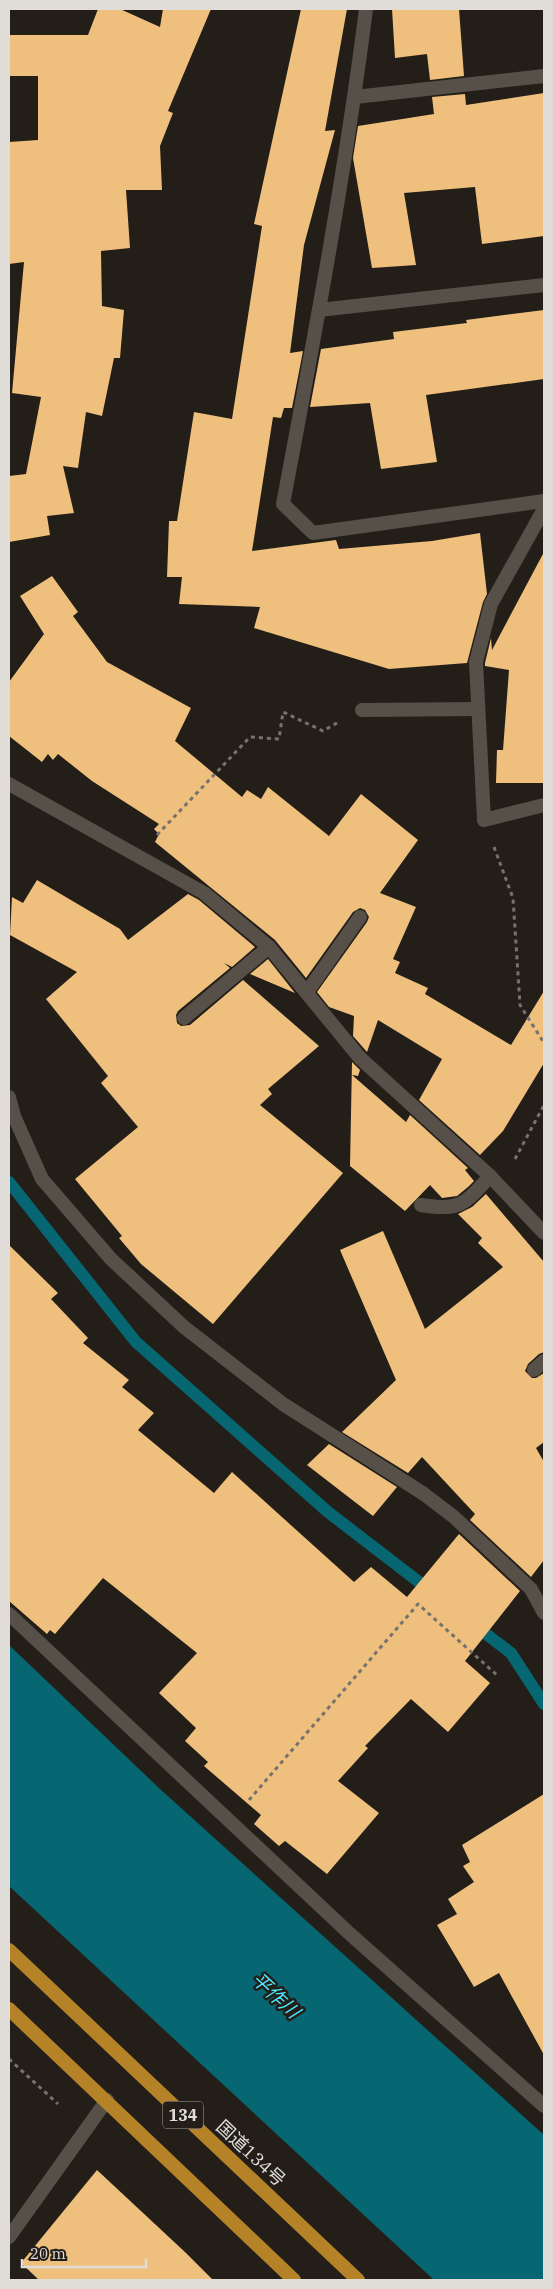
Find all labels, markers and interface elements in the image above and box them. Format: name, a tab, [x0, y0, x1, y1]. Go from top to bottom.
water label: 平作川	[247, 1967, 306, 2025]
road number: 134	[163, 2102, 203, 2128]
street label: 国道134号	[212, 2115, 290, 2191]
scale bar	[22, 2236, 146, 2268]
text: 20 m	[30, 2244, 66, 2263]

